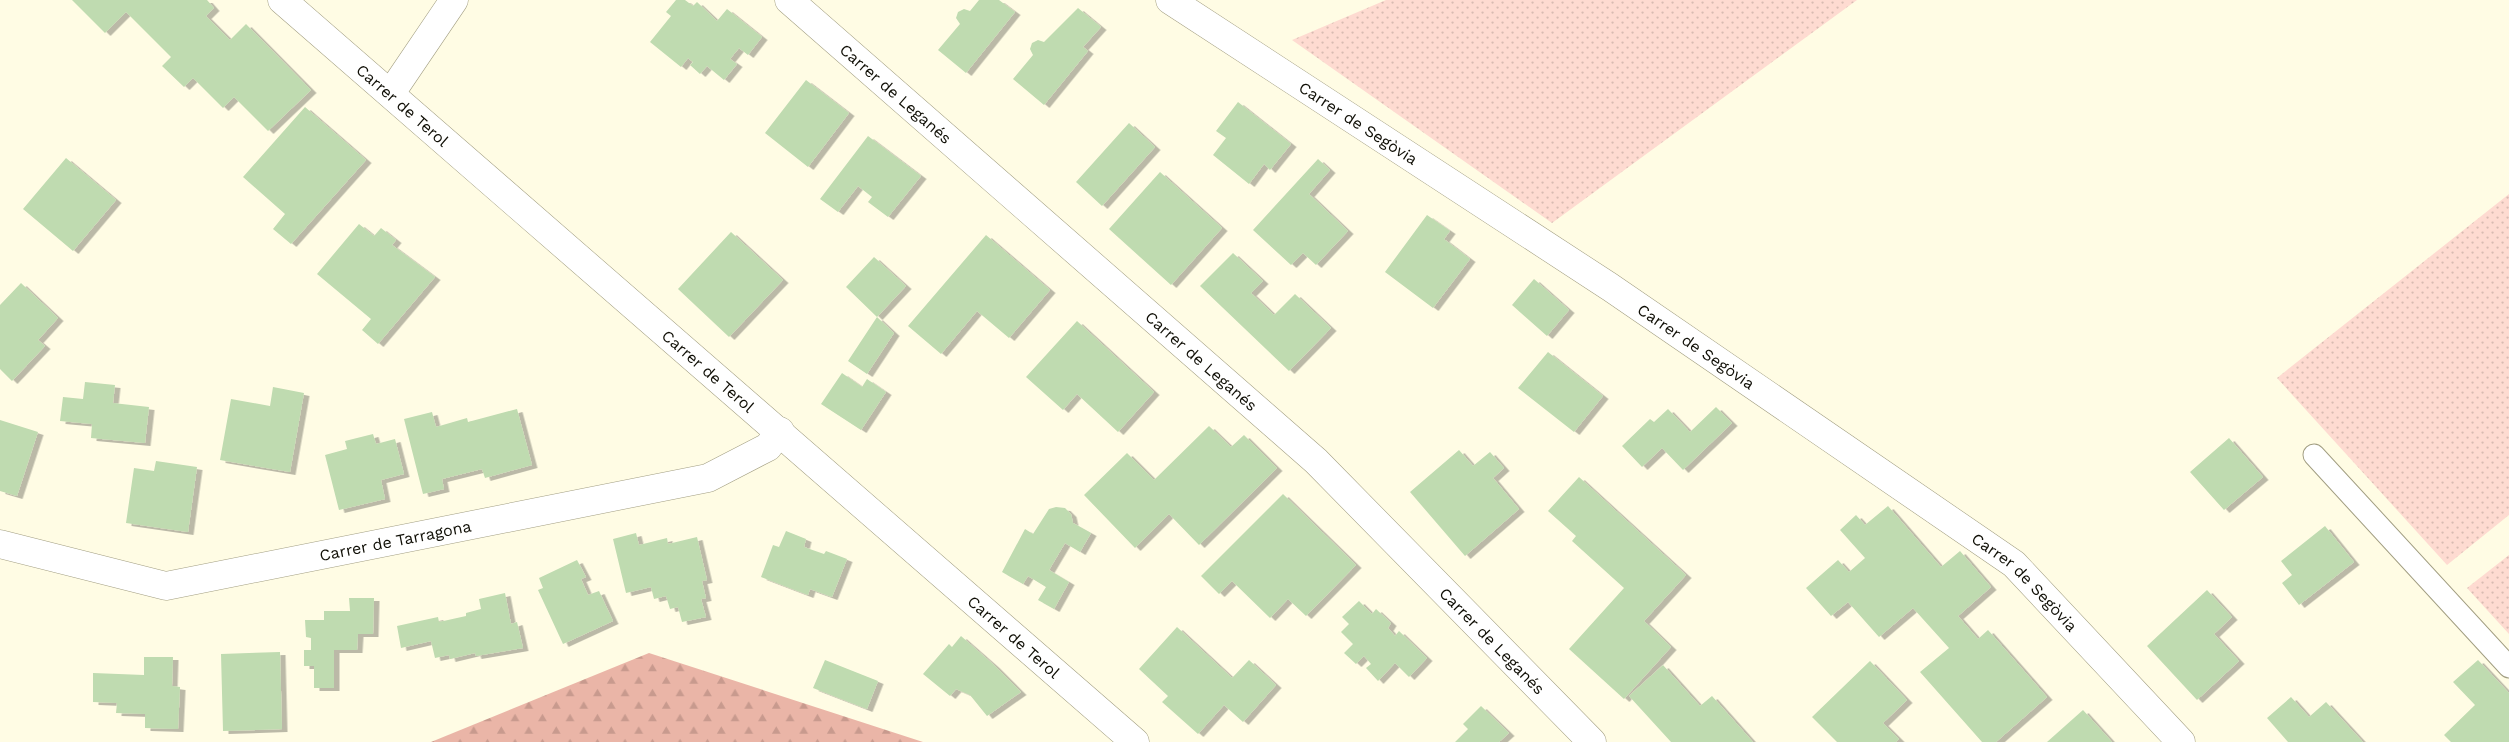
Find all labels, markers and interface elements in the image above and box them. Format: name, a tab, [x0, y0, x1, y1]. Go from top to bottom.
street label: Carrer de Leganés	[836, 40, 956, 147]
street label: Carrer de Terol	[353, 60, 453, 150]
street label: Carrer de Segòvia	[1296, 77, 1421, 169]
street label: Carrer de Segòvia	[1634, 299, 1759, 393]
street label: Carrer de Leganés	[1142, 307, 1261, 415]
street label: Carrer de Terol	[658, 326, 758, 416]
street label: Carrer de Tarragona	[318, 516, 473, 565]
street label: Carrer de Segòvia	[1968, 528, 2082, 635]
street label: Carrer de Leganés	[1436, 583, 1549, 698]
street label: Carrer de Terol	[964, 591, 1064, 682]

